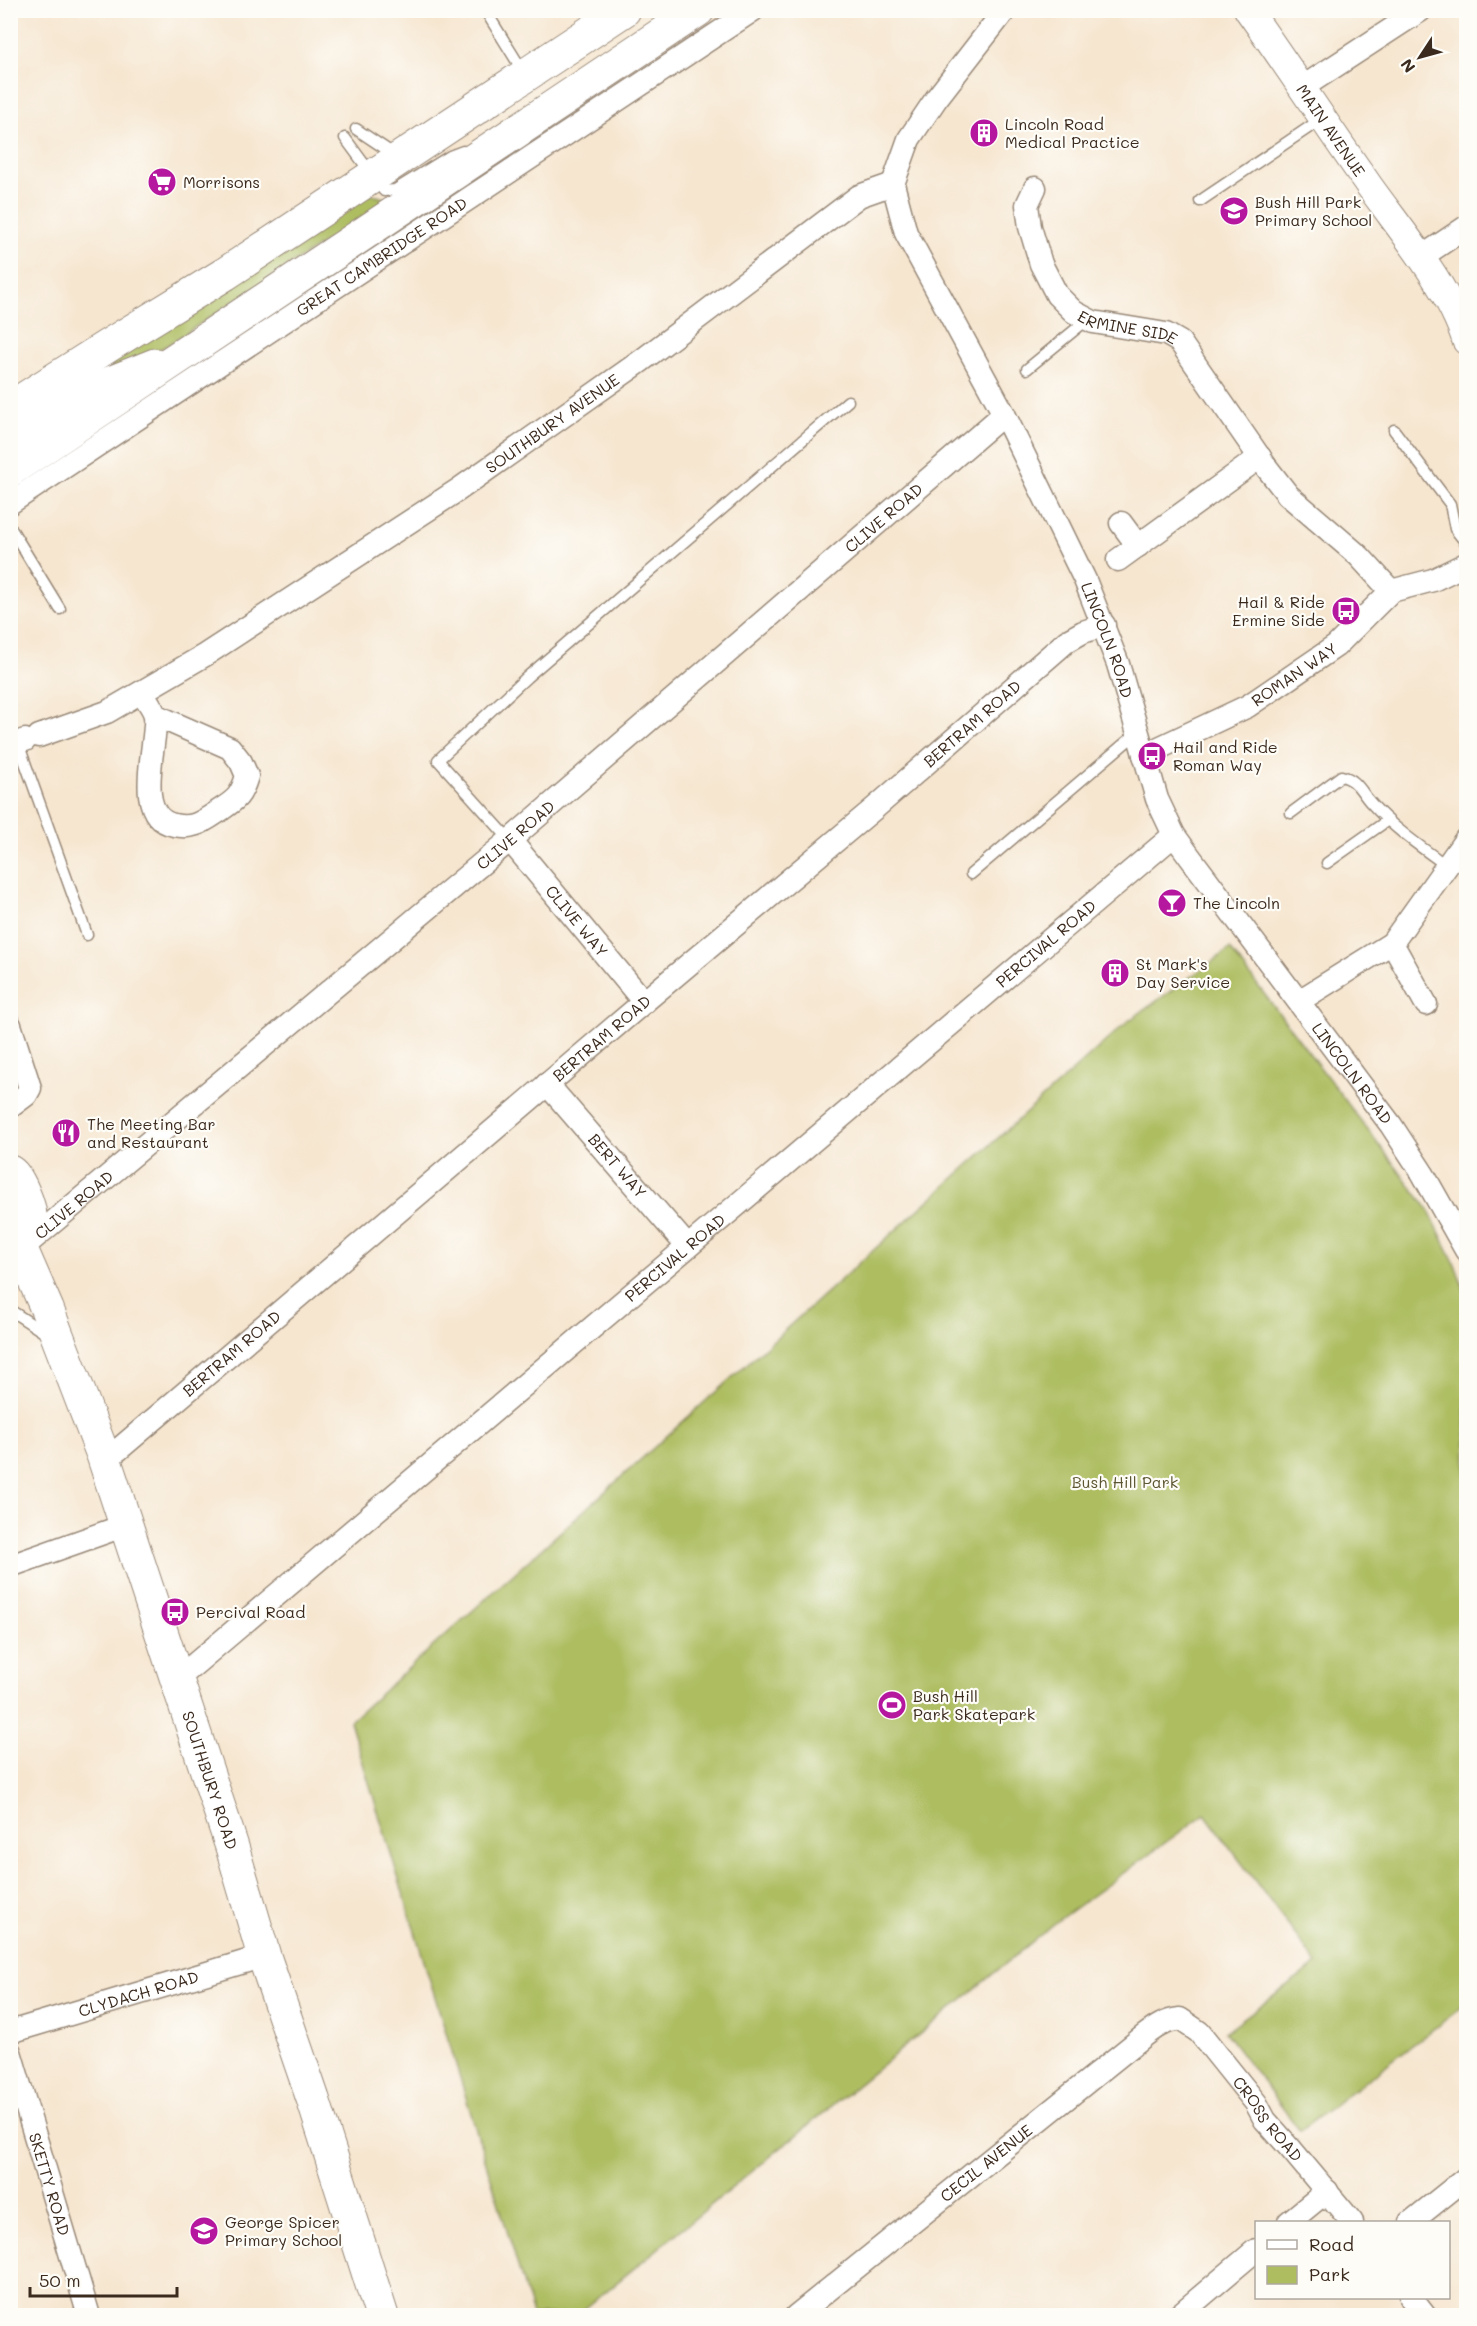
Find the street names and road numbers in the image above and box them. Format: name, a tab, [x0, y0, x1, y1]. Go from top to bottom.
street label: MAIN AVENUE	[1292, 80, 1370, 180]
street label: GREAT CAMBRIDGE ROAD	[292, 192, 471, 320]
street label: ERMINE SIDE	[1074, 305, 1182, 349]
street label: SOUTHBURY AVENUE	[481, 369, 623, 477]
street label: CLIVE ROAD	[840, 478, 927, 557]
street label: LINCOLN ROAD	[1077, 579, 1138, 700]
street label: ROMAN WAY	[1247, 637, 1341, 711]
street label: BERTRAM ROAD	[919, 675, 1025, 771]
street label: CLIVE ROAD	[472, 795, 559, 874]
street label: CLIVE WAY	[541, 880, 613, 961]
street label: PERCIVAL ROAD	[991, 895, 1100, 992]
street label: BERTRAM ROAD	[548, 990, 655, 1085]
street label: LINCOLN ROAD	[1308, 1018, 1398, 1128]
street label: BERT WAY	[584, 1129, 652, 1202]
street label: CLIVE ROAD	[30, 1165, 117, 1243]
street label: PERCIVAL ROAD	[620, 1209, 729, 1306]
street label: BERTRAM ROAD	[178, 1305, 285, 1401]
street label: SOUTHBURY ROAD	[178, 1708, 243, 1852]
street label: CLYDACH ROAD	[76, 1965, 201, 2021]
street label: CROSS ROAD	[1229, 2072, 1308, 2165]
street label: CECIL AVENUE	[935, 2119, 1036, 2206]
street label: SKETTY ROAD	[25, 2130, 75, 2238]

